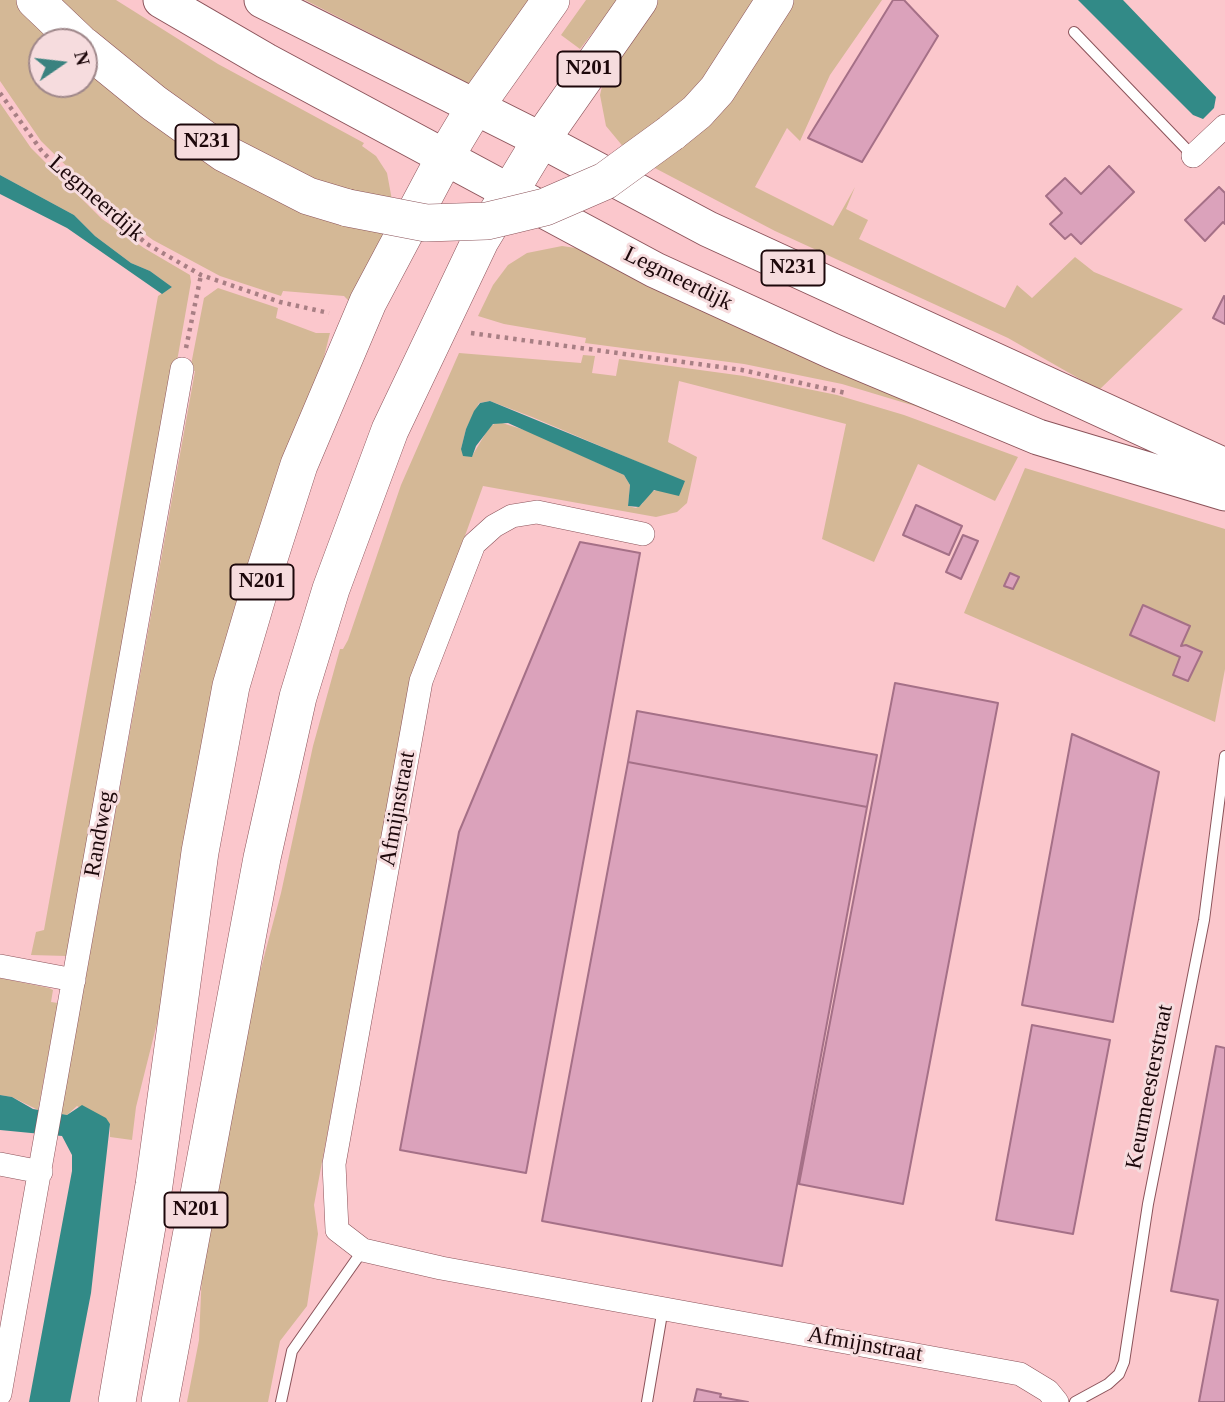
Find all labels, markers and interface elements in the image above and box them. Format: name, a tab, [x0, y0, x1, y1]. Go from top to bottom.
north arrow	[28, 28, 98, 98]
text: N	[70, 49, 94, 67]
road number: N201	[558, 52, 620, 86]
road number: N231	[176, 124, 238, 160]
street label: Legmeerdijk	[43, 150, 149, 248]
street label: Legmeerdijk	[619, 241, 737, 317]
road number: N231	[762, 250, 824, 286]
road number: N201	[230, 564, 294, 600]
street label: Afmijnstraat	[374, 749, 422, 869]
street label: Randweg	[79, 789, 121, 879]
street label: Keurmeesterstraat	[1120, 1002, 1180, 1172]
road number: N201	[164, 1192, 228, 1228]
street label: Afmijnstraat	[805, 1321, 925, 1369]

